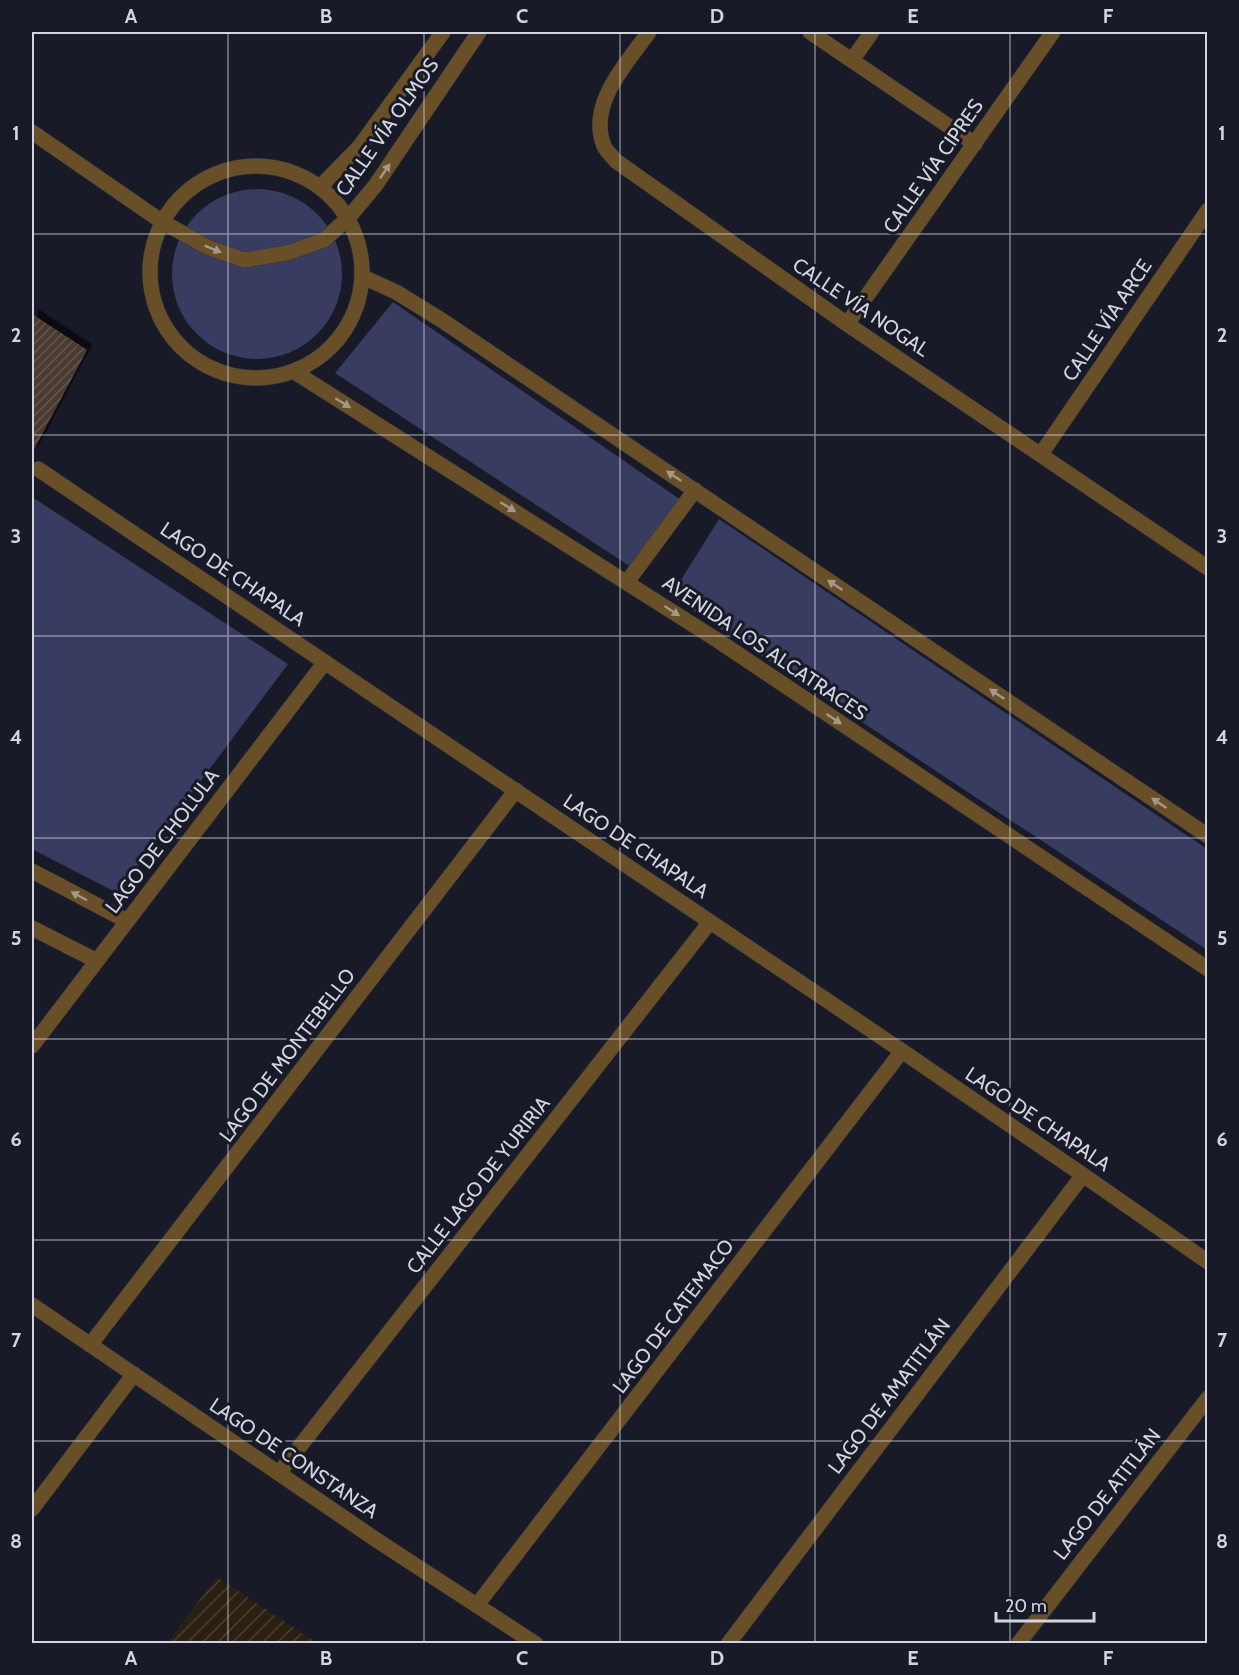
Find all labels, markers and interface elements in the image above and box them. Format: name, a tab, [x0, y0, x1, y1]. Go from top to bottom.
text: A	[125, 4, 138, 28]
text: B	[320, 4, 332, 28]
text: C	[516, 4, 528, 28]
text: D	[710, 4, 724, 28]
text: E	[907, 4, 919, 28]
text: F	[1103, 4, 1114, 28]
street label: CALLE VÍA OLMOS	[330, 53, 444, 201]
street label: CALLE VÍA CIPRES	[878, 94, 988, 238]
text: 1	[12, 121, 20, 145]
text: 1	[1218, 121, 1226, 145]
one-way arrow	[379, 163, 390, 180]
one-way arrow	[204, 244, 222, 254]
street label: CALLE VÍA NOGAL	[788, 252, 934, 362]
street label: CALLE VÍA ARCE	[1057, 254, 1157, 386]
text: 2	[11, 323, 21, 347]
text: 2	[1217, 323, 1227, 347]
one-way arrow	[334, 397, 351, 408]
one-way arrow	[666, 471, 682, 482]
one-way arrow	[499, 501, 516, 512]
street label: LAGO DE CHAPALA	[156, 517, 311, 632]
text: 3	[11, 524, 21, 548]
text: 3	[1217, 524, 1227, 548]
street label: AVENIDA LOS ALCATRACES	[658, 571, 872, 726]
one-way arrow	[827, 580, 844, 591]
one-way arrow	[664, 606, 680, 617]
one-way arrow	[989, 689, 1005, 700]
one-way arrow	[826, 713, 842, 725]
text: 4	[10, 725, 22, 749]
text: 4	[1216, 725, 1228, 749]
street label: LAGO DE CHOLULA	[100, 764, 224, 918]
street label: LAGO DE CHAPALA	[559, 789, 714, 904]
one-way arrow	[1151, 798, 1167, 809]
one-way arrow	[71, 891, 88, 901]
text: 5	[11, 926, 21, 950]
text: 5	[1217, 926, 1227, 950]
street label: LAGO DE MONTEBELLO	[214, 964, 360, 1146]
street label: LAGO DE CHAPALA	[961, 1062, 1116, 1177]
street label: CALLE LAGO DE YURIRIA	[401, 1091, 555, 1278]
text: 6	[10, 1127, 22, 1151]
text: 6	[1216, 1127, 1228, 1151]
street label: LAGO DE CATEMACO	[607, 1234, 739, 1398]
street label: LAGO DE AMATITLÁN	[823, 1314, 955, 1478]
text: 7	[11, 1328, 22, 1352]
text: 7	[1217, 1328, 1228, 1352]
street label: LAGO DE CONSTANZA	[205, 1393, 383, 1524]
street label: LAGO DE ATITLÁN	[1048, 1424, 1166, 1564]
text: 8	[10, 1529, 22, 1553]
text: 8	[1216, 1529, 1228, 1553]
scale bar	[996, 1585, 1094, 1623]
text: 20 m	[1005, 1595, 1047, 1617]
text: A	[125, 1646, 138, 1670]
text: B	[320, 1646, 332, 1670]
text: C	[516, 1646, 528, 1670]
text: D	[710, 1646, 724, 1670]
text: E	[907, 1646, 919, 1670]
text: F	[1103, 1646, 1114, 1670]

